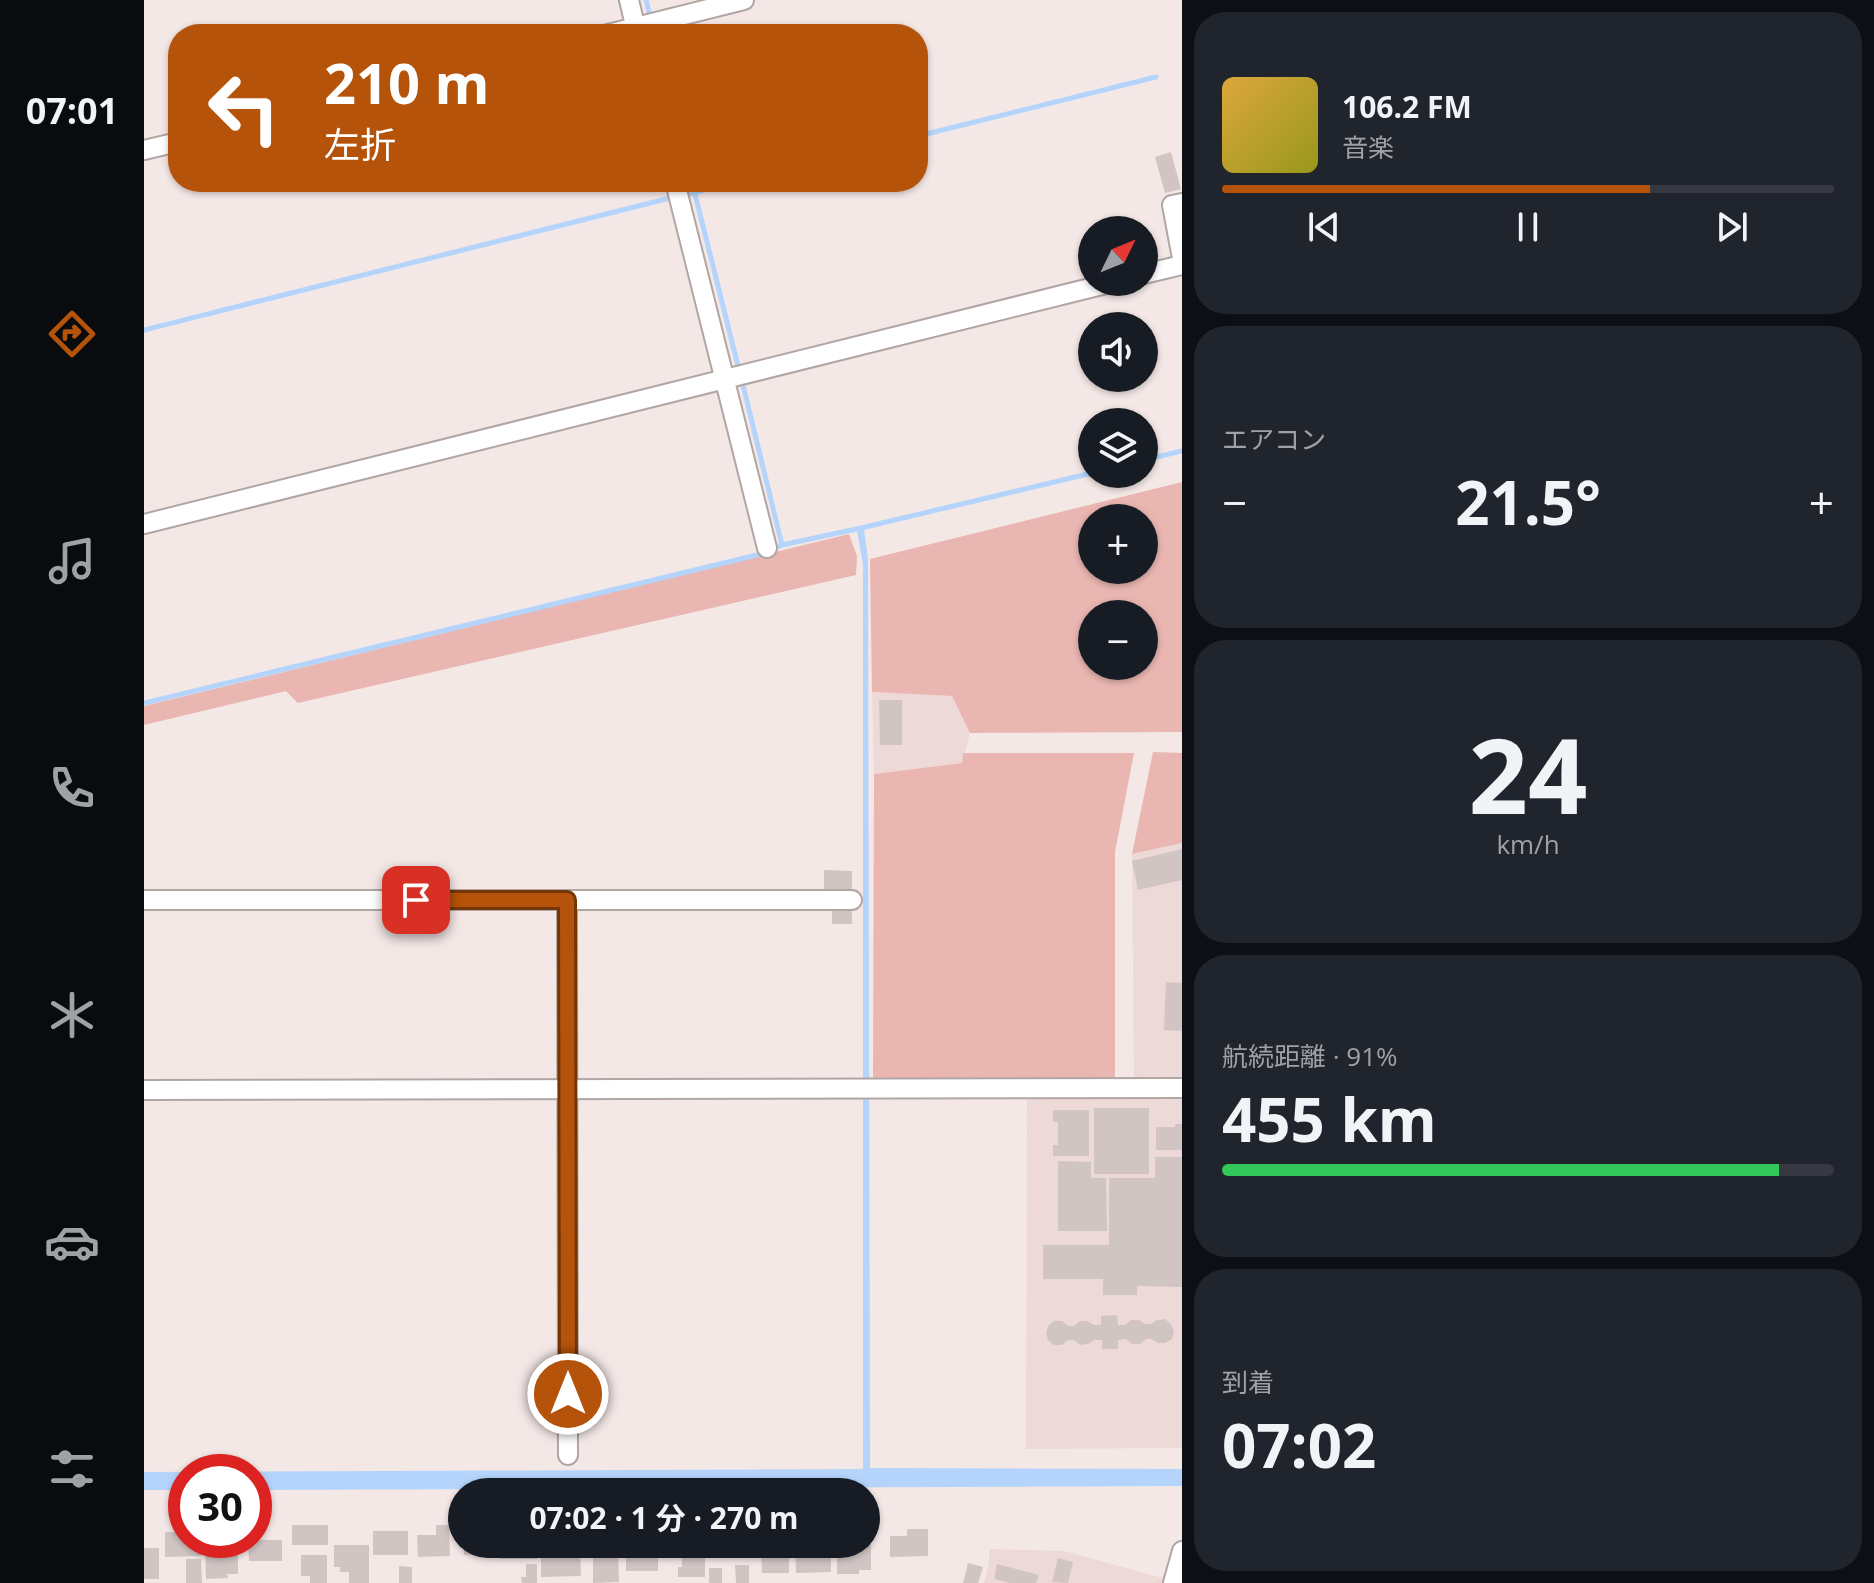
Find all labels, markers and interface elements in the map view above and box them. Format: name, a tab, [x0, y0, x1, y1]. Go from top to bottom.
text: 210 m	[324, 44, 490, 120]
icon: left	[192, 56, 296, 160]
text: 07:01	[26, 86, 118, 135]
text: 106.2 FM	[1342, 86, 1472, 127]
text: 左折	[324, 120, 396, 169]
text: 音楽	[1342, 129, 1394, 165]
icon: previous	[1302, 205, 1346, 249]
icon: pause	[1506, 205, 1550, 249]
icon: next	[1710, 205, 1754, 249]
north arrow	[1078, 216, 1158, 296]
map controls	[1078, 216, 1158, 680]
icon: directions	[44, 306, 100, 362]
button: sound	[1078, 312, 1158, 392]
button: layers	[1078, 408, 1158, 488]
text: エアコン	[1222, 421, 1326, 457]
text: 21.5°	[1455, 461, 1601, 543]
text: −	[1222, 472, 1247, 532]
text: +	[1809, 472, 1834, 532]
button: +	[1078, 504, 1158, 584]
icon: music	[44, 533, 100, 589]
button: −	[1078, 600, 1158, 680]
text: 24	[1469, 703, 1587, 844]
icon: phone	[44, 760, 100, 816]
text: km/h	[1496, 826, 1560, 862]
pin	[382, 866, 450, 934]
icon: arrive	[394, 878, 438, 922]
icon: climate	[44, 987, 100, 1043]
text: 航続距離 · 91%	[1222, 1038, 1398, 1074]
text: 455 km	[1222, 1078, 1437, 1160]
icon: car	[44, 1214, 100, 1270]
position arrow	[526, 1352, 610, 1436]
text: 到着	[1222, 1364, 1274, 1400]
text: 07:02	[1222, 1404, 1376, 1486]
icon: filters	[44, 1441, 100, 1497]
speed limit sign: 30	[168, 1454, 272, 1558]
text: 07:02 · 1 分 · 270 m	[529, 1497, 799, 1538]

